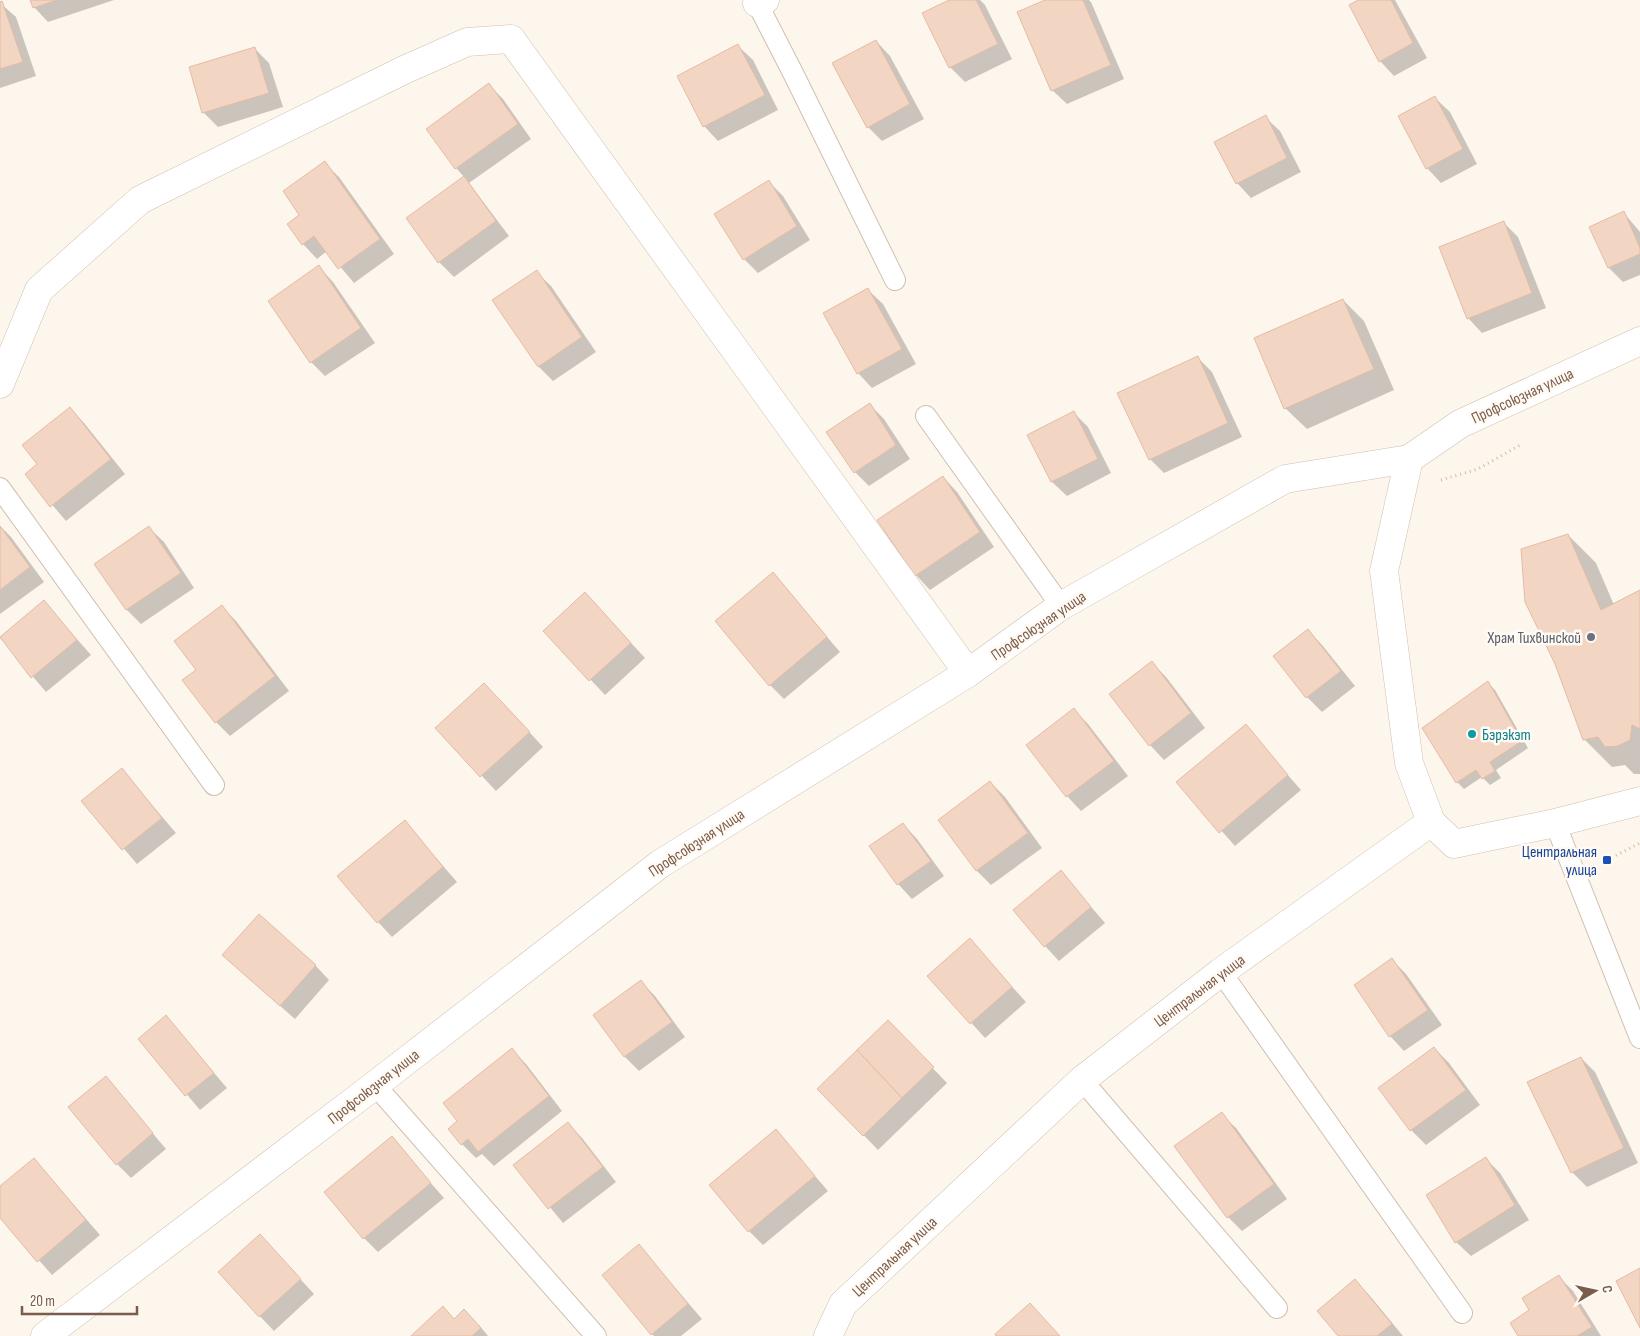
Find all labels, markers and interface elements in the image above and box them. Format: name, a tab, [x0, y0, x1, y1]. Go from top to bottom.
street label: Профсоюзная улица	[1468, 364, 1577, 428]
street label: Профсоюзная улица	[988, 587, 1090, 665]
place label: Храм Тихвинской	[1487, 629, 1581, 648]
marker: Храм Тихвинской	[1585, 631, 1597, 643]
place label: Бэрэкэт	[1482, 726, 1531, 745]
marker: Бэрэкэт	[1466, 728, 1478, 740]
street label: Профсоюзная улица	[645, 805, 748, 881]
place label: Центральная улица	[1522, 843, 1597, 880]
marker: Центральная улица	[1601, 854, 1613, 866]
street label: Центральная улица	[1151, 951, 1249, 1032]
street label: Профсоюзная улица	[324, 1046, 423, 1129]
street label: Центральная улица	[849, 1213, 941, 1301]
north arrow	[1570, 1266, 1620, 1316]
scale bar	[22, 1284, 138, 1316]
text: С	[1598, 1284, 1616, 1294]
text: 20 m	[30, 1292, 55, 1311]

